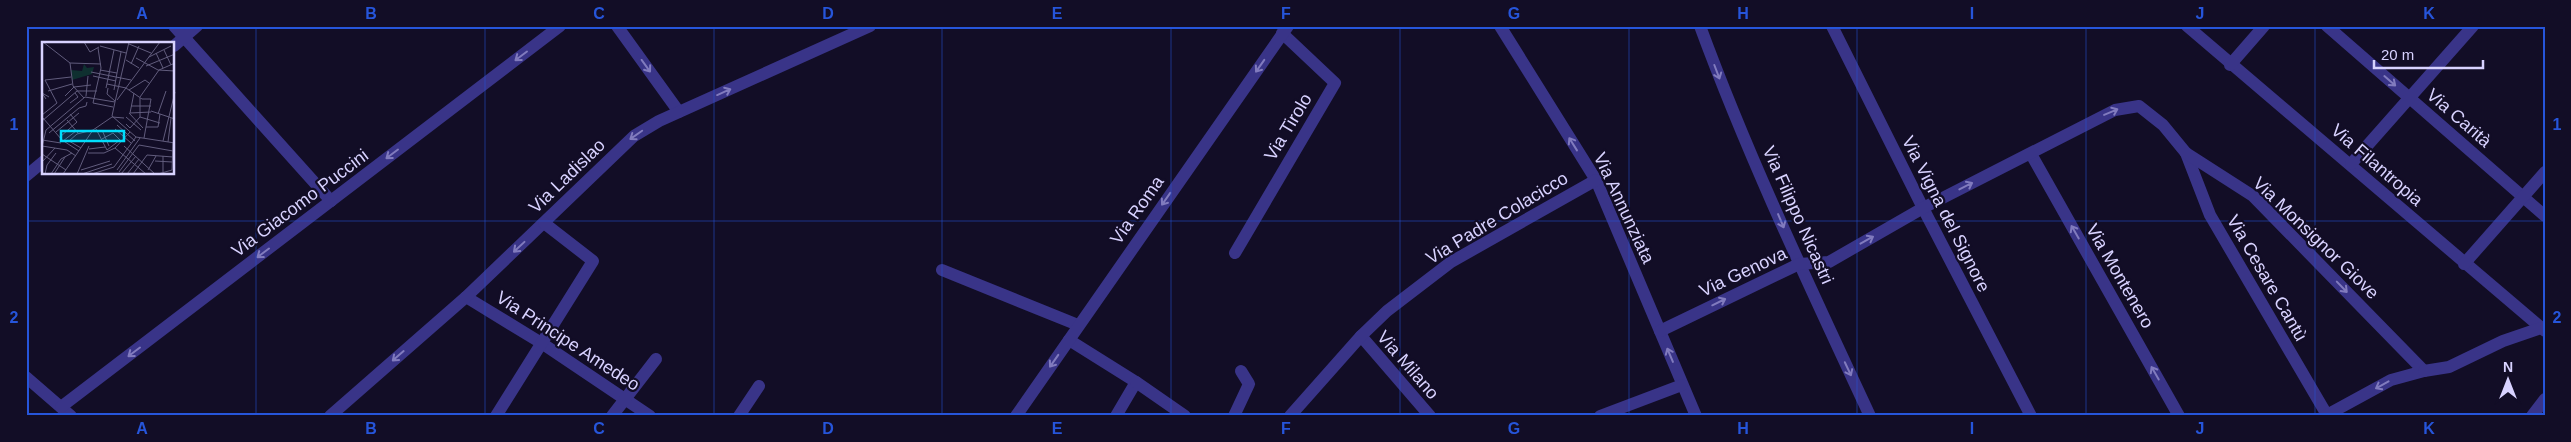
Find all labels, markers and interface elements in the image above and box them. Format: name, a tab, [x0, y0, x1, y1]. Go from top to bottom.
text: A	[136, 5, 148, 22]
text: B	[365, 5, 377, 22]
text: C	[593, 5, 605, 22]
text: D	[822, 5, 834, 22]
text: E	[1052, 5, 1063, 22]
text: F	[1281, 5, 1291, 22]
text: G	[1508, 5, 1520, 22]
text: H	[1737, 5, 1749, 22]
text: I	[1970, 5, 1974, 22]
text: J	[2196, 5, 2204, 22]
text: K	[2423, 5, 2435, 22]
scale bar	[2374, 38, 2482, 70]
inset map	[42, 42, 175, 175]
text: 20 m	[2381, 46, 2414, 63]
one-way arrow	[514, 51, 528, 61]
one-way arrow	[641, 59, 651, 73]
one-way arrow	[1255, 59, 1265, 73]
one-way arrow	[1713, 64, 1722, 79]
one-way arrow	[2384, 76, 2397, 87]
street label: Via Carità	[2423, 85, 2496, 152]
one-way arrow	[716, 87, 731, 97]
street label: Via Tirolo	[1260, 90, 1316, 164]
one-way arrow	[2103, 107, 2118, 117]
text: 1	[10, 116, 19, 133]
text: 1	[2553, 116, 2562, 133]
street label: Via Filantropia	[2327, 120, 2428, 211]
one-way arrow	[630, 130, 644, 140]
street label: Via Vigna del Signore	[1898, 133, 1994, 295]
street label: Via Ladislao	[525, 135, 609, 217]
one-way arrow	[1568, 137, 1579, 151]
street label: Via Filippo Nicastri	[1759, 143, 1837, 287]
street label: Via Giacomo Puccini	[228, 145, 372, 261]
one-way arrow	[386, 149, 399, 160]
street label: Via Annunziata	[1590, 149, 1659, 267]
street label: Via Padre Colacicco	[1423, 168, 1571, 268]
street label: Via Roma	[1106, 171, 1168, 248]
street label: Via Monsignor Giove	[2249, 173, 2383, 303]
one-way arrow	[1959, 181, 1974, 191]
one-way arrow	[1161, 191, 1171, 205]
street label: Via Cesare Cantù	[2223, 212, 2311, 344]
one-way arrow	[1776, 213, 1786, 228]
street label: Via Montenero	[2082, 220, 2158, 332]
one-way arrow	[2070, 225, 2079, 240]
one-way arrow	[1859, 235, 1874, 244]
one-way arrow	[513, 241, 525, 253]
street label: Via Genova	[1696, 243, 1791, 301]
one-way arrow	[256, 248, 270, 258]
one-way arrow	[2336, 280, 2348, 293]
street label: Via Principe Amedeo	[493, 287, 643, 395]
one-way arrow	[1711, 297, 1726, 307]
text: 2	[10, 309, 19, 326]
text: 2	[2553, 309, 2562, 326]
street label: Via Milano	[1373, 327, 1443, 403]
one-way arrow	[128, 346, 141, 357]
one-way arrow	[1664, 348, 1674, 363]
one-way arrow	[392, 350, 405, 362]
one-way arrow	[1049, 354, 1059, 368]
north arrow	[2484, 354, 2534, 404]
text: N	[2503, 359, 2513, 375]
one-way arrow	[1844, 361, 1854, 376]
one-way arrow	[2150, 367, 2160, 381]
one-way arrow	[2376, 380, 2390, 390]
text: A	[136, 420, 148, 437]
text: B	[365, 420, 377, 437]
text: C	[593, 420, 605, 437]
text: D	[822, 420, 834, 437]
text: E	[1052, 420, 1063, 437]
text: F	[1281, 420, 1291, 437]
text: G	[1508, 420, 1520, 437]
text: H	[1737, 420, 1749, 437]
text: I	[1970, 420, 1974, 437]
text: J	[2196, 420, 2204, 437]
text: K	[2423, 420, 2435, 437]

